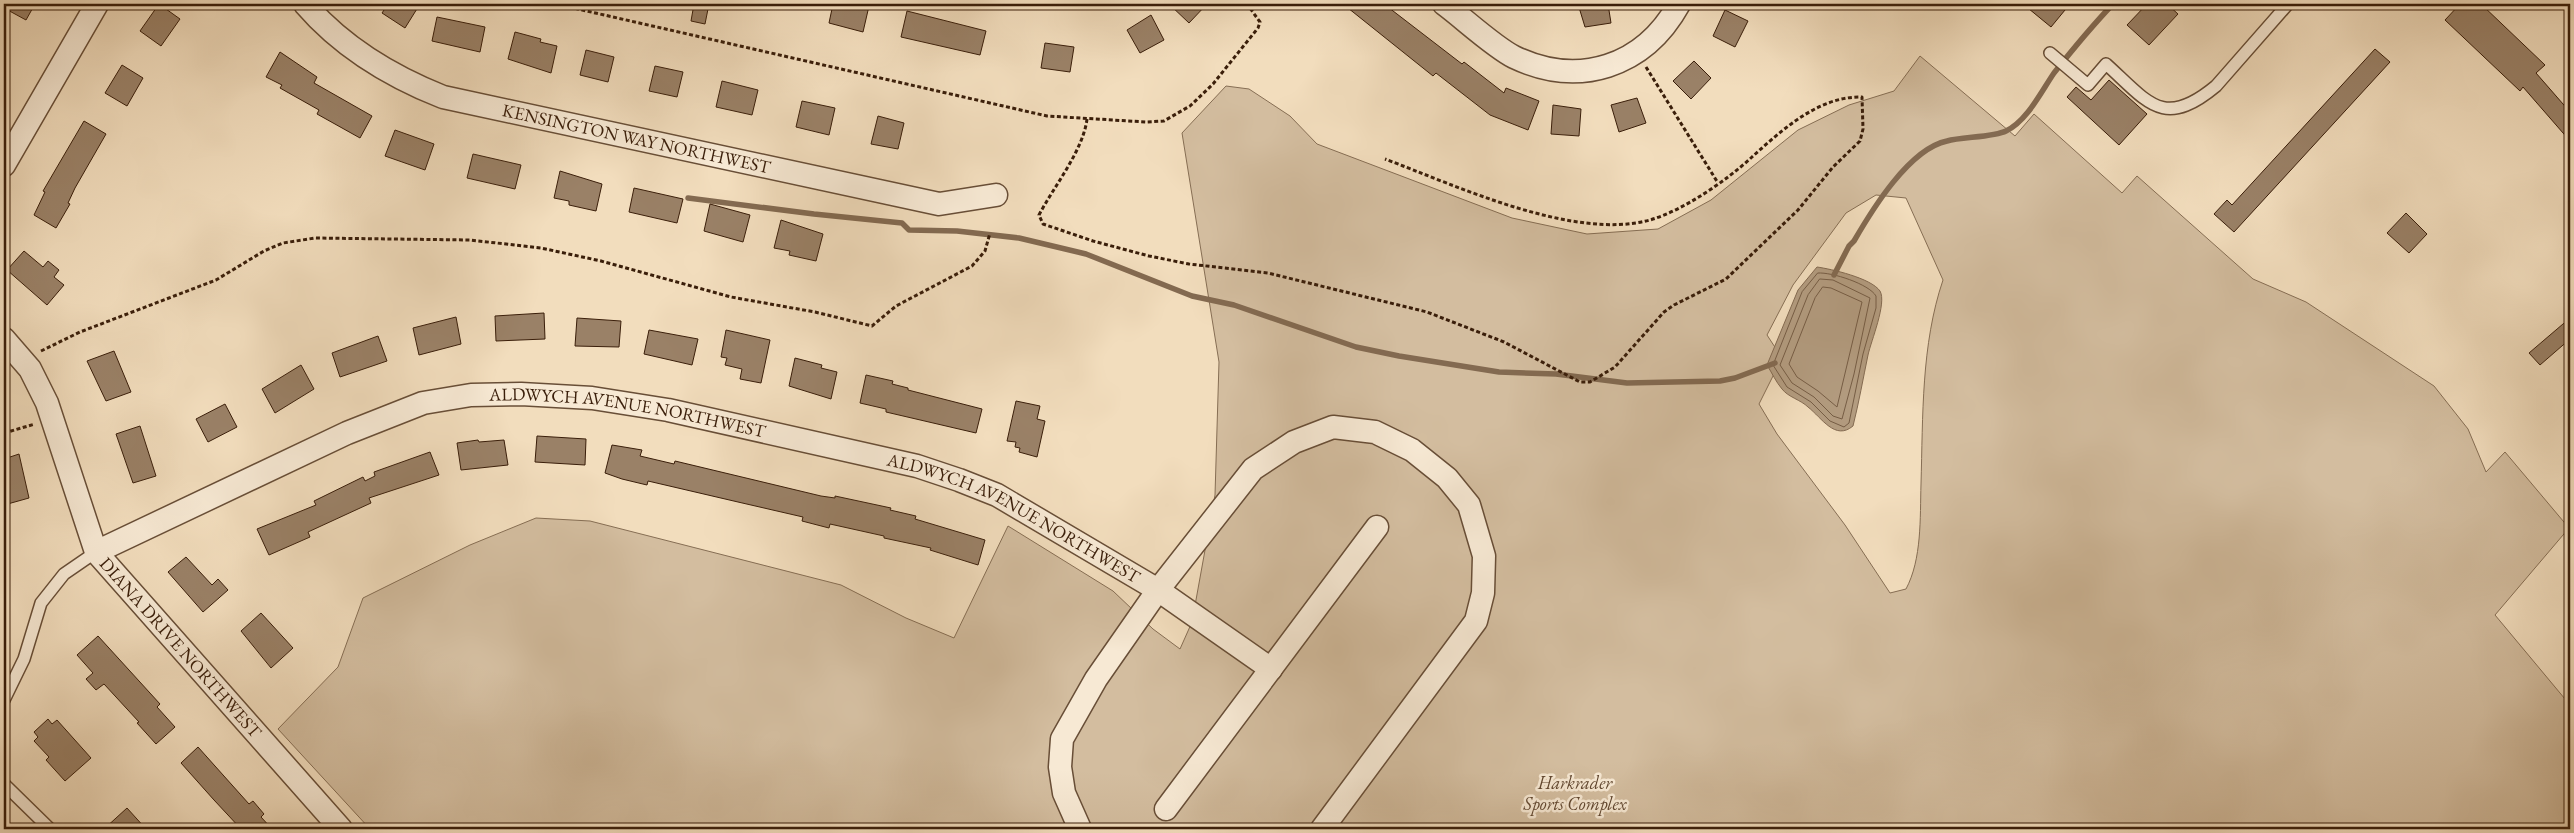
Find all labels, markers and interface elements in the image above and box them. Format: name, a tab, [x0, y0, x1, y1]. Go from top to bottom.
street label: KENSINGTON WAY NORTHWEST	[500, 98, 774, 179]
street label: ALDWYCH AVENUE NORTHWEST	[488, 382, 769, 443]
street label: ALDWYCH AVENUE NORTHWEST	[884, 447, 1145, 588]
street label: DIANA DRIVE NORTHWEST	[95, 552, 267, 743]
park label: Harkrader Sports Complex	[1523, 771, 1628, 816]

